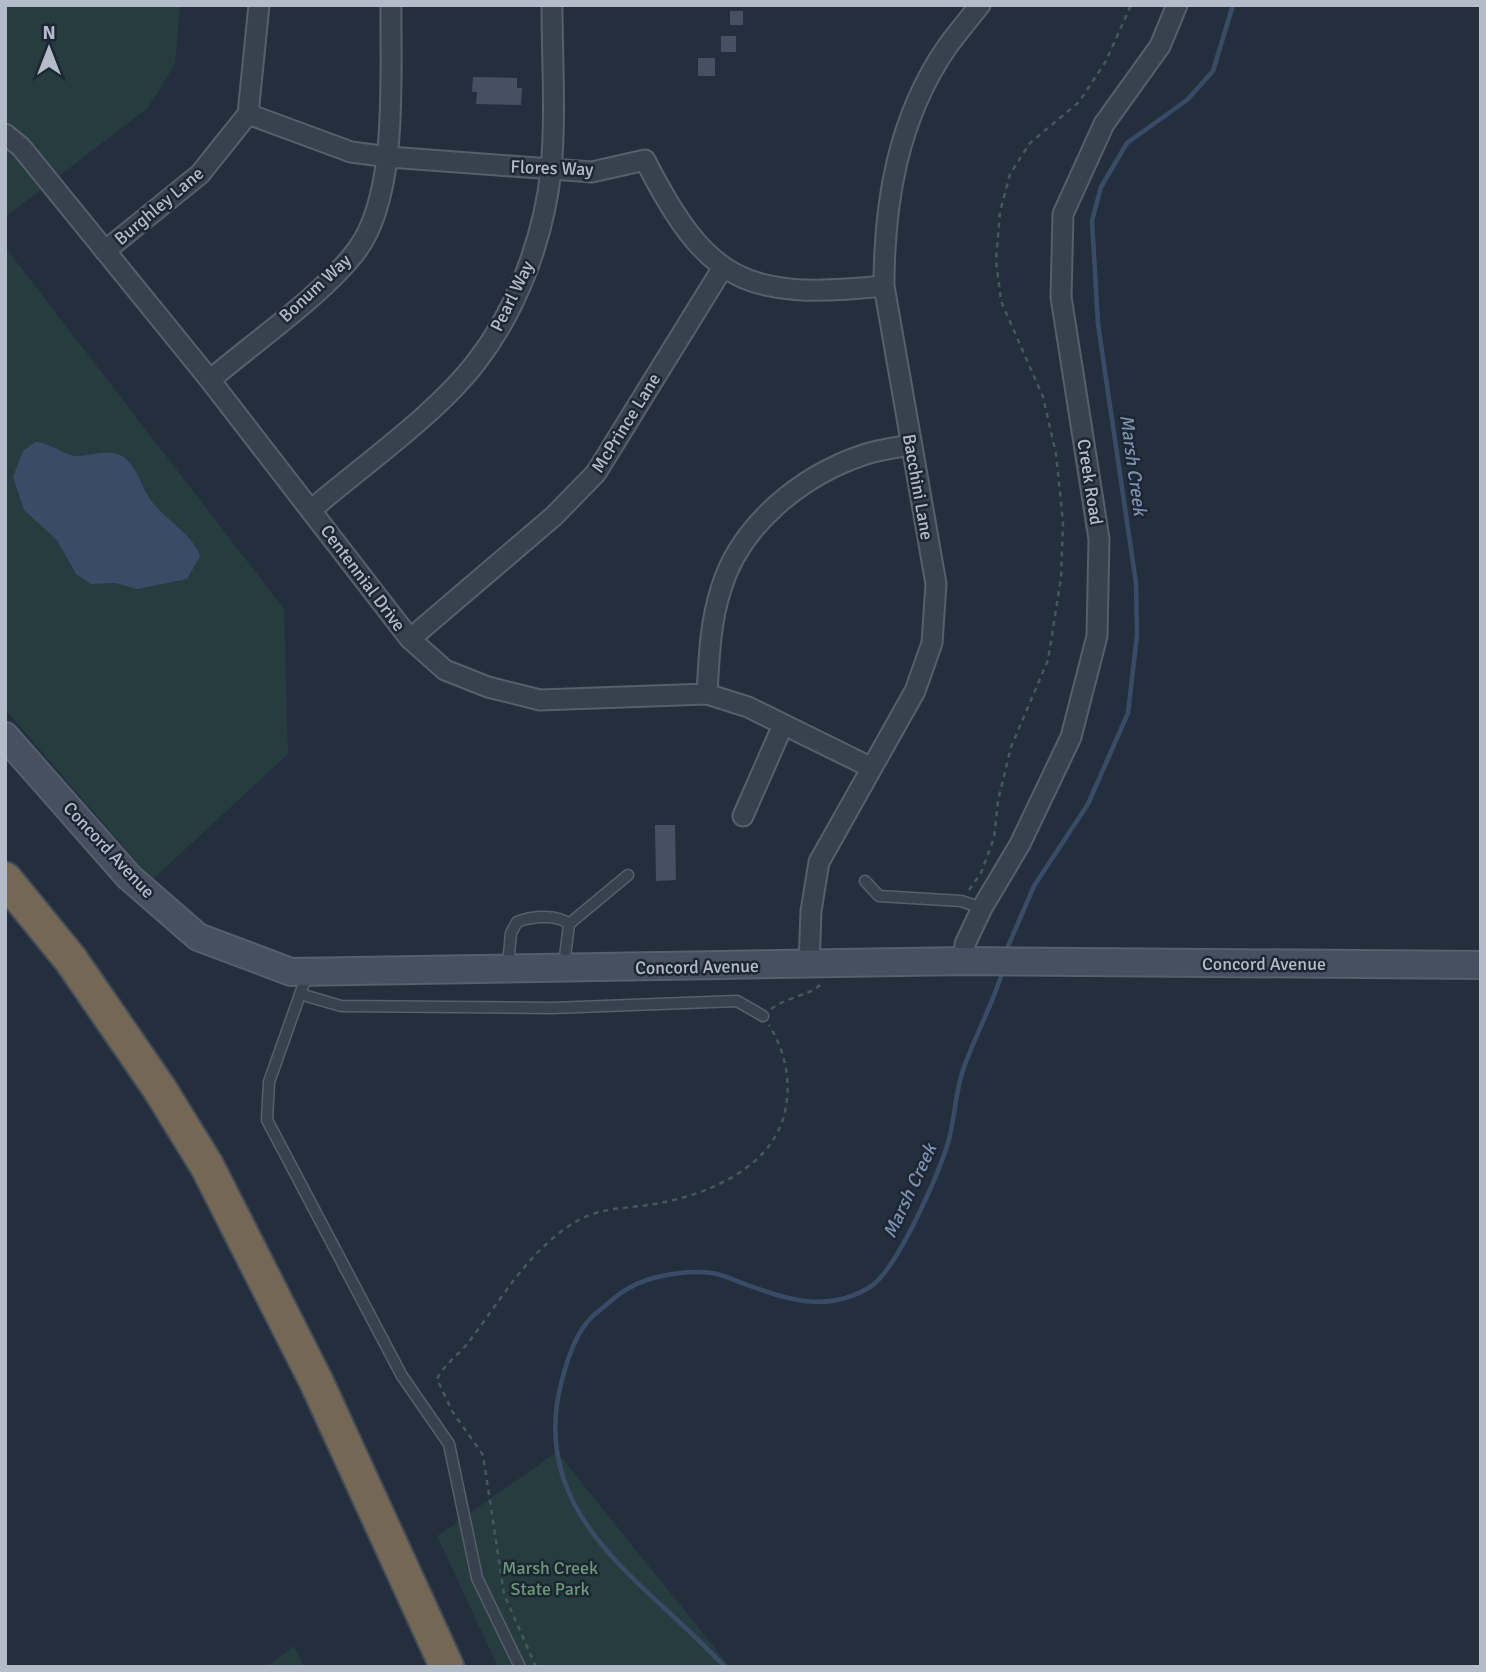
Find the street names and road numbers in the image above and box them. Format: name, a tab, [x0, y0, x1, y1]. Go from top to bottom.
street label: Flores Way	[510, 156, 594, 180]
street label: Burghley Lane	[110, 162, 208, 250]
street label: Bonum Way	[275, 249, 356, 327]
street label: Pearl Way	[486, 257, 539, 335]
street label: McPrince Lane	[587, 369, 665, 477]
street label: Bacchini Lane	[898, 432, 938, 542]
street label: Creek Road	[1072, 437, 1108, 527]
street label: Centennial Drive	[316, 520, 410, 636]
street label: Concord Avenue	[59, 797, 159, 903]
street label: Concord Avenue	[1202, 953, 1326, 975]
street label: Concord Avenue	[635, 955, 759, 979]

